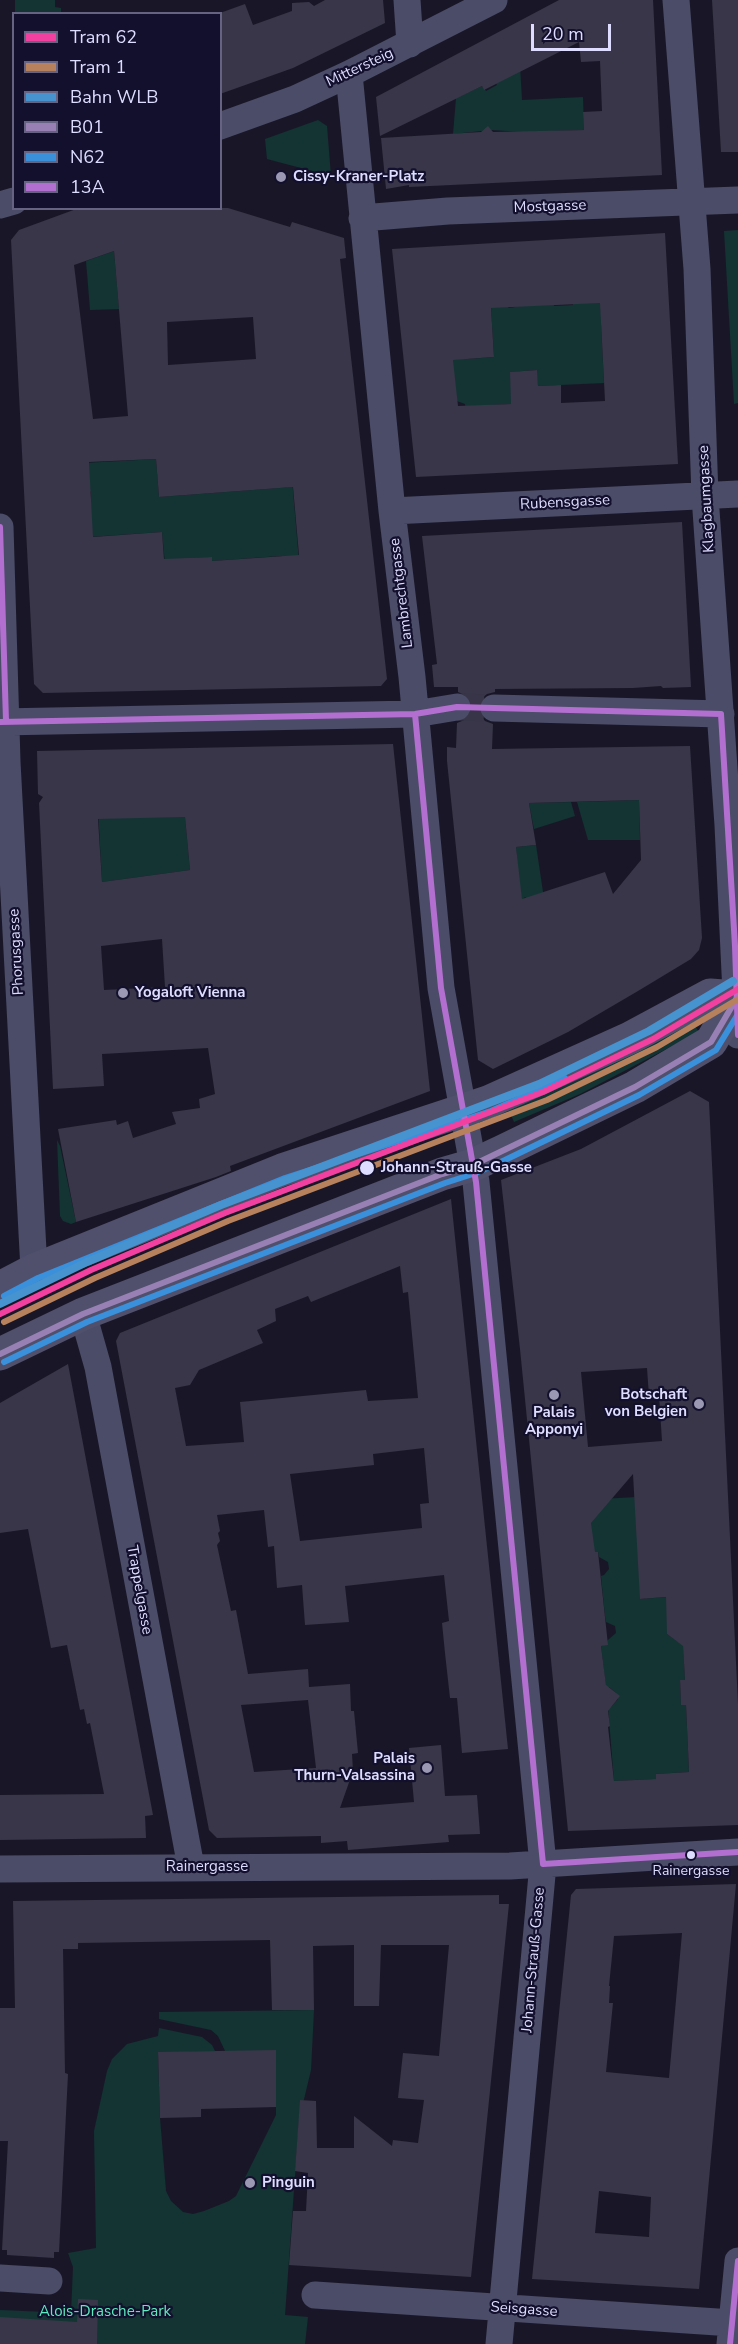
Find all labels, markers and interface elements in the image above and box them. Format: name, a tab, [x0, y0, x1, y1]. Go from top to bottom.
legend	[12, 12, 222, 210]
scale bar	[534, 12, 614, 50]
text: 20 m	[542, 22, 584, 46]
text: Tram 62	[70, 25, 137, 49]
street label: Mittersteig	[323, 45, 397, 91]
text: Tram 1	[70, 55, 126, 79]
text: Bahn WLB	[70, 85, 159, 109]
text: B01	[70, 115, 104, 139]
text: N62	[70, 145, 105, 169]
place label: Cissy-Kraner-Platz	[293, 168, 424, 186]
marker: Cissy-Kraner-Platz	[274, 170, 288, 184]
text: 13A	[70, 175, 105, 199]
street label: Mostgasse	[513, 197, 587, 217]
street label: Klagbaumgasse	[695, 445, 719, 553]
street label: Rubensgasse	[520, 492, 610, 514]
street label: Lambrechtgasse	[386, 537, 418, 649]
street label: Phorusgasse	[6, 908, 28, 996]
place label: Yogaloft Vienna	[135, 984, 245, 1002]
marker: Yogaloft Vienna	[116, 986, 130, 1000]
marker: Johann-Strauß-Gasse	[358, 1159, 376, 1177]
place label: Johann-Strauß-Gasse	[381, 1159, 532, 1177]
place label: Botschaft von Belgien	[605, 1386, 687, 1421]
marker: Palais Apponyi	[547, 1388, 561, 1402]
marker: Botschaft von Belgien	[692, 1397, 706, 1411]
place label: Palais Apponyi	[525, 1404, 583, 1439]
street label: Trappelgasse	[122, 1544, 156, 1636]
place label: Palais Thurn-Valsassina	[294, 1750, 415, 1785]
marker: Palais Thurn-Valsassina	[420, 1761, 434, 1775]
marker: Rainergasse	[685, 1849, 697, 1861]
street label: Rainergasse	[166, 1858, 248, 1876]
place label: Rainergasse	[653, 1864, 729, 1880]
street label: Johann-Strauß-Gasse	[519, 1887, 549, 2033]
place label: Pinguin	[262, 2174, 315, 2192]
marker: Pinguin	[243, 2176, 257, 2190]
street label: Seisgasse	[490, 2299, 558, 2321]
park label: Alois-Drasche-Park	[39, 2303, 171, 2321]

